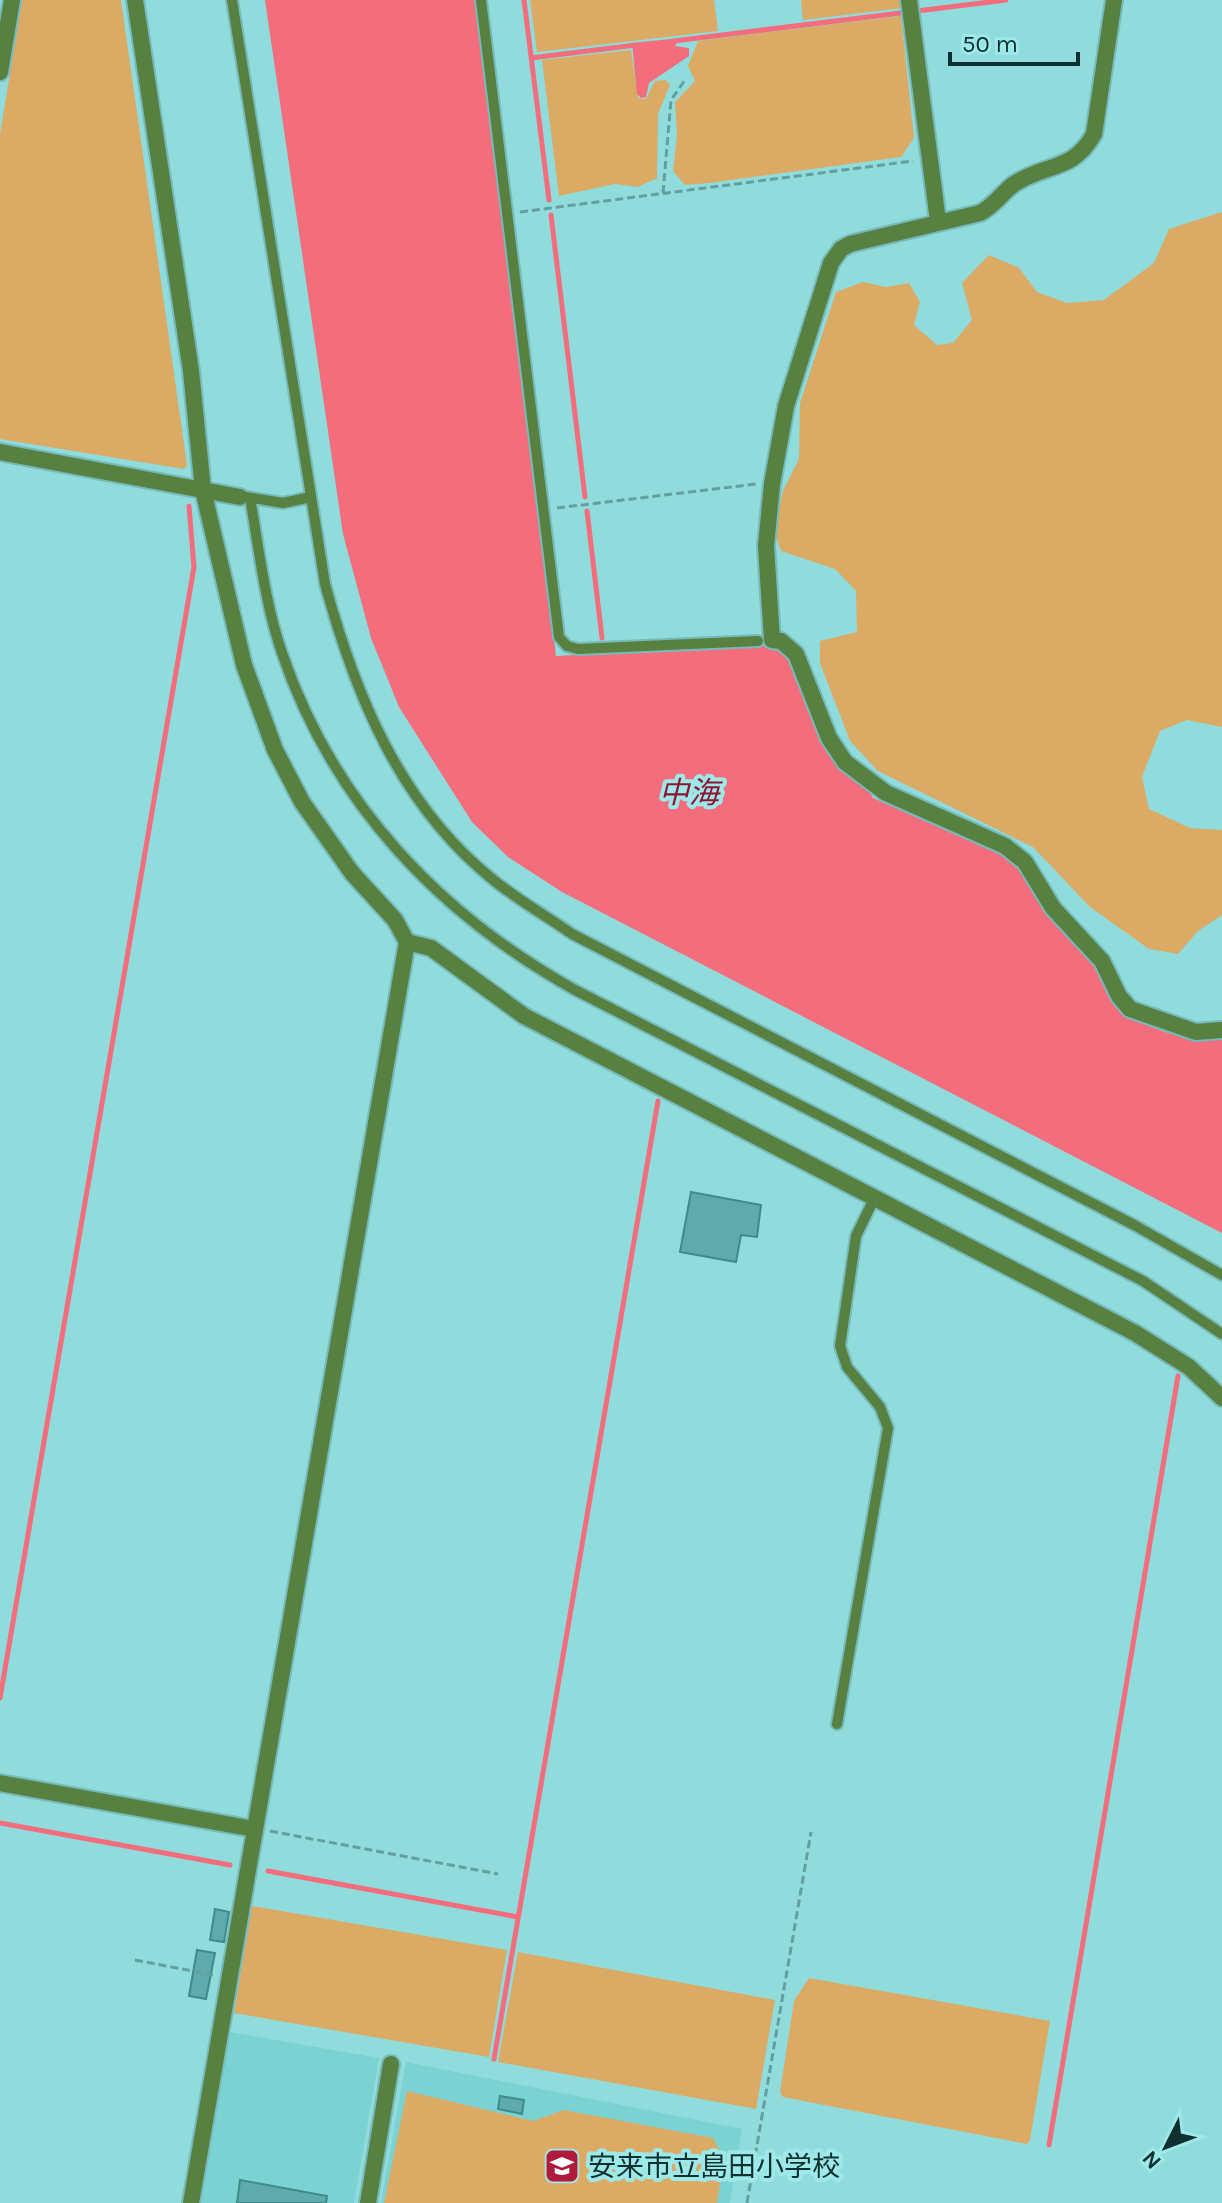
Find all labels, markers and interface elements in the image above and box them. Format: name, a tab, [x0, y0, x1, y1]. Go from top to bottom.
scale bar	[950, 16, 1078, 66]
text: 50 m	[962, 30, 1018, 58]
water label: 中海	[659, 775, 723, 811]
north arrow	[1126, 2107, 1206, 2187]
text: N	[1137, 2145, 1167, 2174]
school or university icon: 安来市立島田小学校	[543, 2147, 581, 2185]
place label: 安来市立島田小学校	[588, 2150, 840, 2183]

